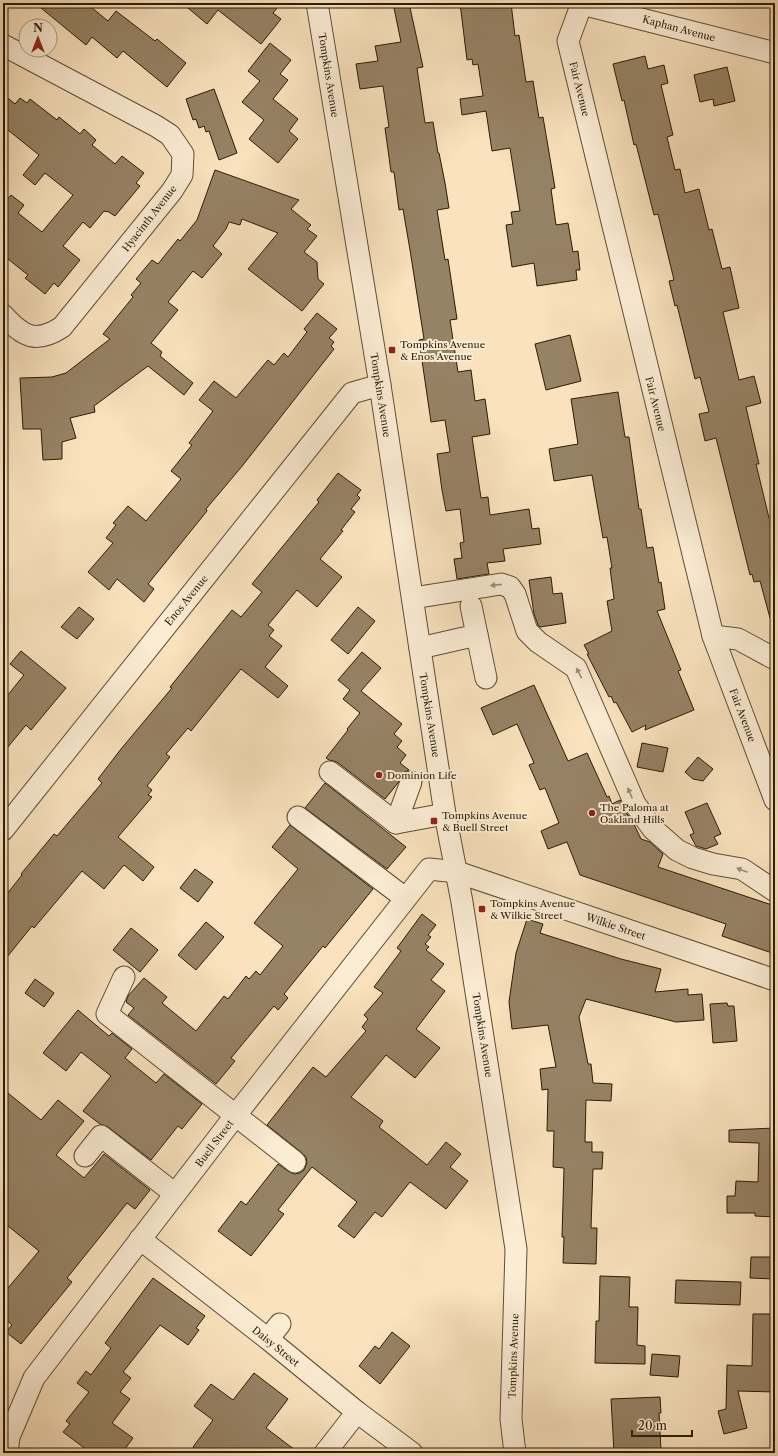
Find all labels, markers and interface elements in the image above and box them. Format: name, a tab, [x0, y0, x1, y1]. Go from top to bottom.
street label: Kaphan Avenue	[641, 13, 717, 45]
north arrow	[18, 18, 58, 58]
text: N	[33, 21, 43, 35]
street label: Tompkins Avenue	[315, 32, 342, 119]
street label: Fair Avenue	[566, 60, 593, 118]
street label: Hyacinth Avenue	[119, 182, 180, 254]
place label: Tompkins Avenue & Enos Avenue	[400, 338, 486, 363]
marker: Tompkins Avenue & Enos Avenue	[387, 345, 397, 355]
street label: Tompkins Avenue	[367, 352, 394, 439]
street label: Fair Avenue	[642, 375, 669, 433]
street label: Enos Avenue	[162, 572, 211, 628]
one-way arrow	[490, 581, 502, 588]
one-way arrow	[576, 668, 582, 679]
street label: Tompkins Avenue	[416, 672, 443, 759]
street label: Fair Avenue	[726, 687, 759, 744]
place label: Dominion Life	[387, 769, 457, 782]
marker: Dominion Life	[374, 770, 384, 780]
one-way arrow	[627, 787, 633, 798]
place label: The Paloma at Oakland Hills	[600, 801, 669, 826]
marker: The Paloma at Oakland Hills	[587, 808, 597, 818]
place label: Tompkins Avenue & Buell Street	[442, 809, 528, 834]
marker: Tompkins Avenue & Buell Street	[429, 816, 439, 826]
one-way arrow	[736, 867, 748, 874]
place label: Tompkins Avenue & Wilkie Street	[490, 897, 576, 922]
marker: Tompkins Avenue & Wilkie Street	[477, 904, 487, 914]
street label: Wilkie Street	[583, 910, 648, 943]
street label: Tompkins Avenue	[469, 992, 496, 1079]
street label: Buell Street	[192, 1117, 237, 1169]
street label: Tompkins Avenue	[506, 1313, 521, 1399]
street label: Daisy Street	[249, 1323, 302, 1370]
scale bar	[632, 1412, 692, 1438]
text: 20 m	[638, 1418, 667, 1433]

